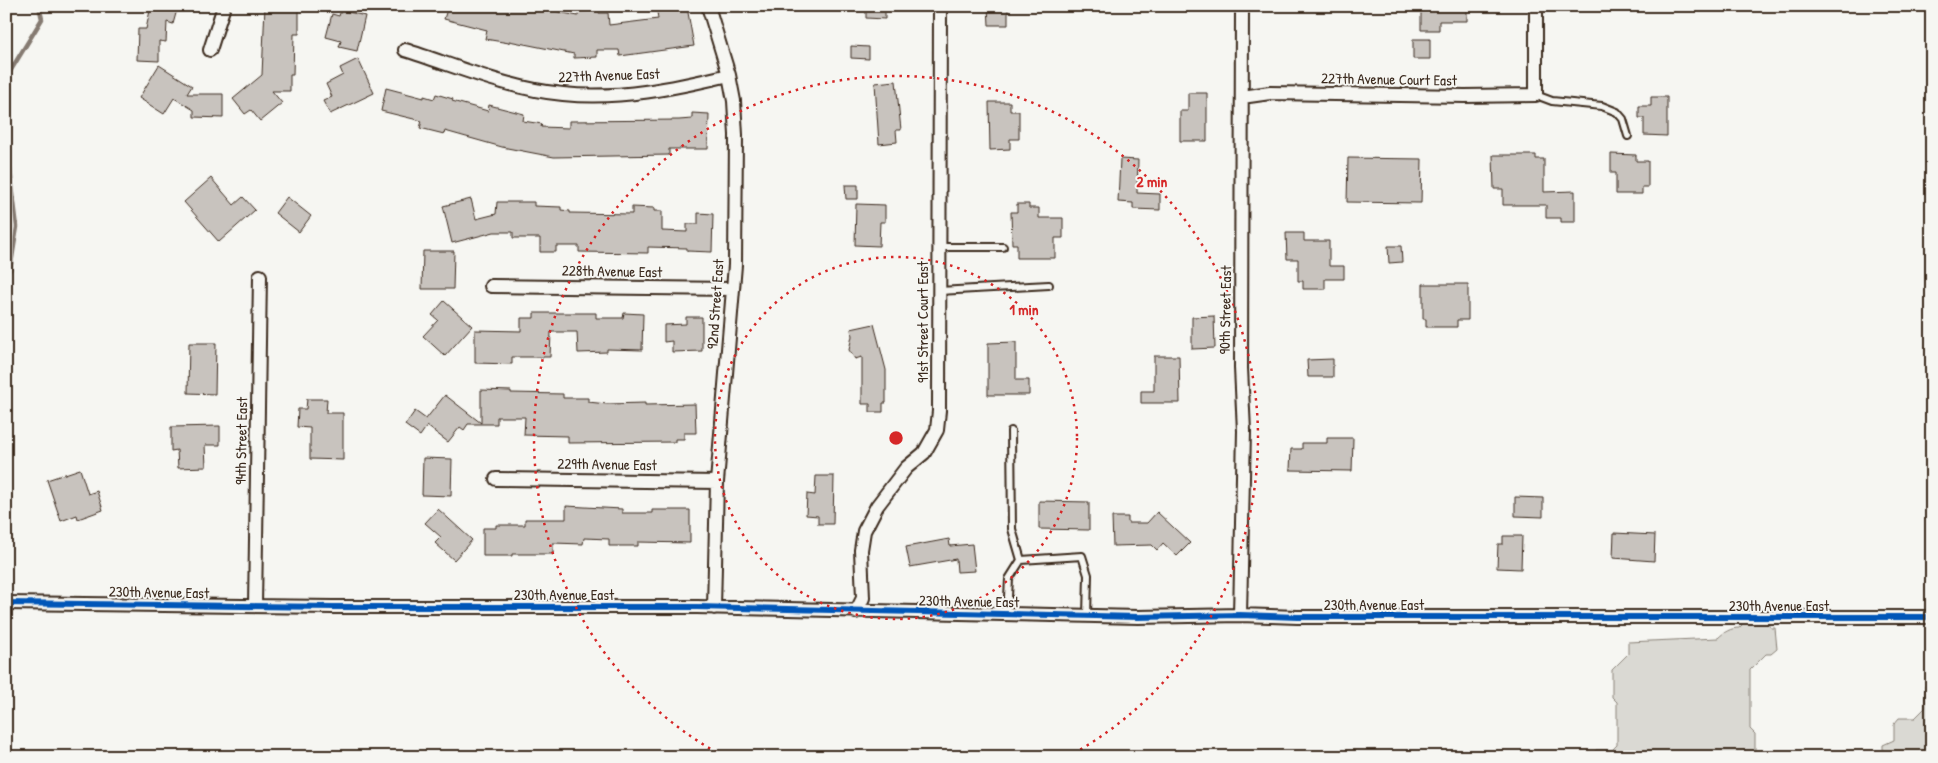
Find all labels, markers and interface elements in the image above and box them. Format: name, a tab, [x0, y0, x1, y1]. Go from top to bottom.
street label: 227th Avenue East	[558, 63, 661, 87]
street label: 227th Avenue Court East	[1321, 67, 1458, 91]
text: 2 min	[1137, 171, 1168, 192]
street label: 92nd Street East	[701, 257, 729, 350]
street label: 228th Avenue East	[562, 260, 663, 282]
street label: 91st Street Court East	[912, 260, 933, 383]
street label: 90th Street East	[1214, 265, 1236, 355]
text: 1 min	[1009, 299, 1039, 320]
street label: 94th Street East	[230, 396, 252, 485]
centre of rings	[887, 429, 905, 447]
street label: 229th Avenue East	[557, 453, 658, 475]
street label: 230th Avenue East	[109, 581, 210, 603]
street label: 230th Avenue East	[514, 584, 615, 605]
street label: 230th Avenue East	[919, 590, 1020, 612]
street label: 230th Avenue East	[1324, 594, 1425, 615]
street label: 230th Avenue East	[1729, 595, 1830, 616]

